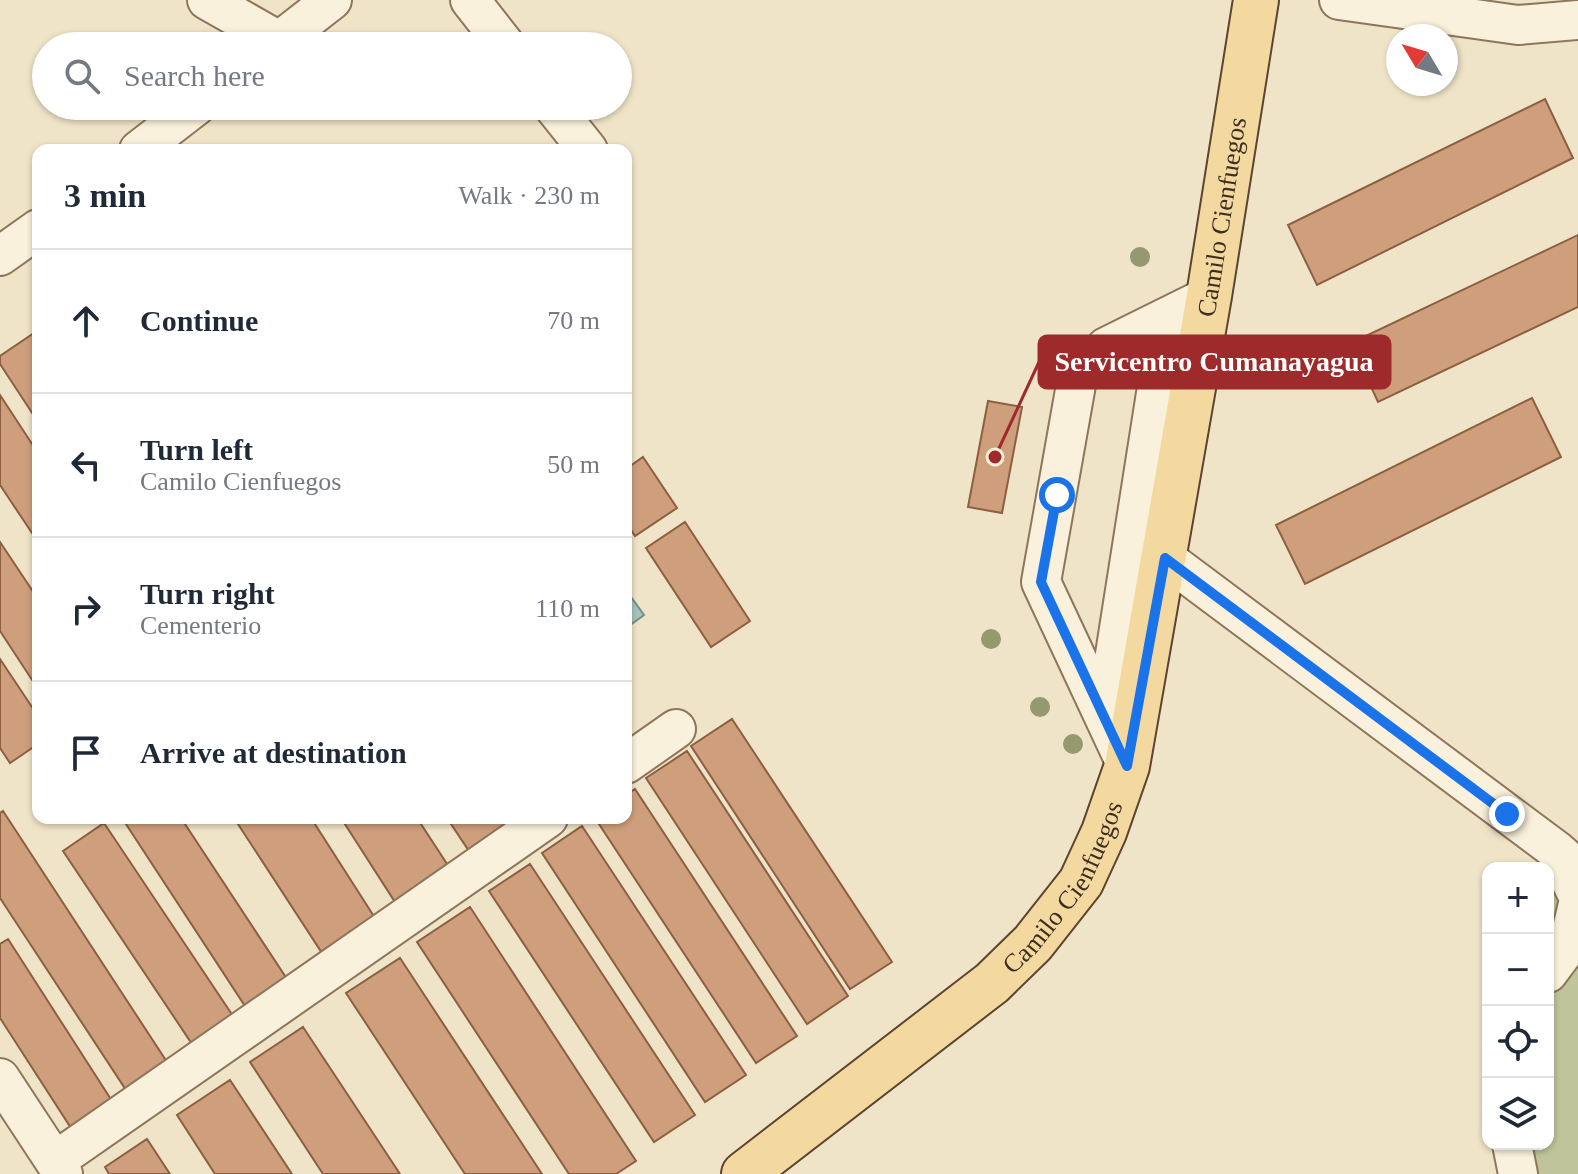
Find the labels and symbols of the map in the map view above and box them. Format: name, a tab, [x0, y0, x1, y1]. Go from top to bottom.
north arrow	[1386, 24, 1458, 96]
street label: Camilo Cienfuegos	[1191, 115, 1252, 319]
callout: Servicentro Cumanayagua	[1039, 336, 1390, 388]
text: Servicentro Cumanayagua	[1054, 346, 1374, 377]
route start	[1039, 477, 1075, 513]
route end	[1489, 796, 1525, 832]
street label: Camilo Cienfuegos	[996, 797, 1128, 979]

